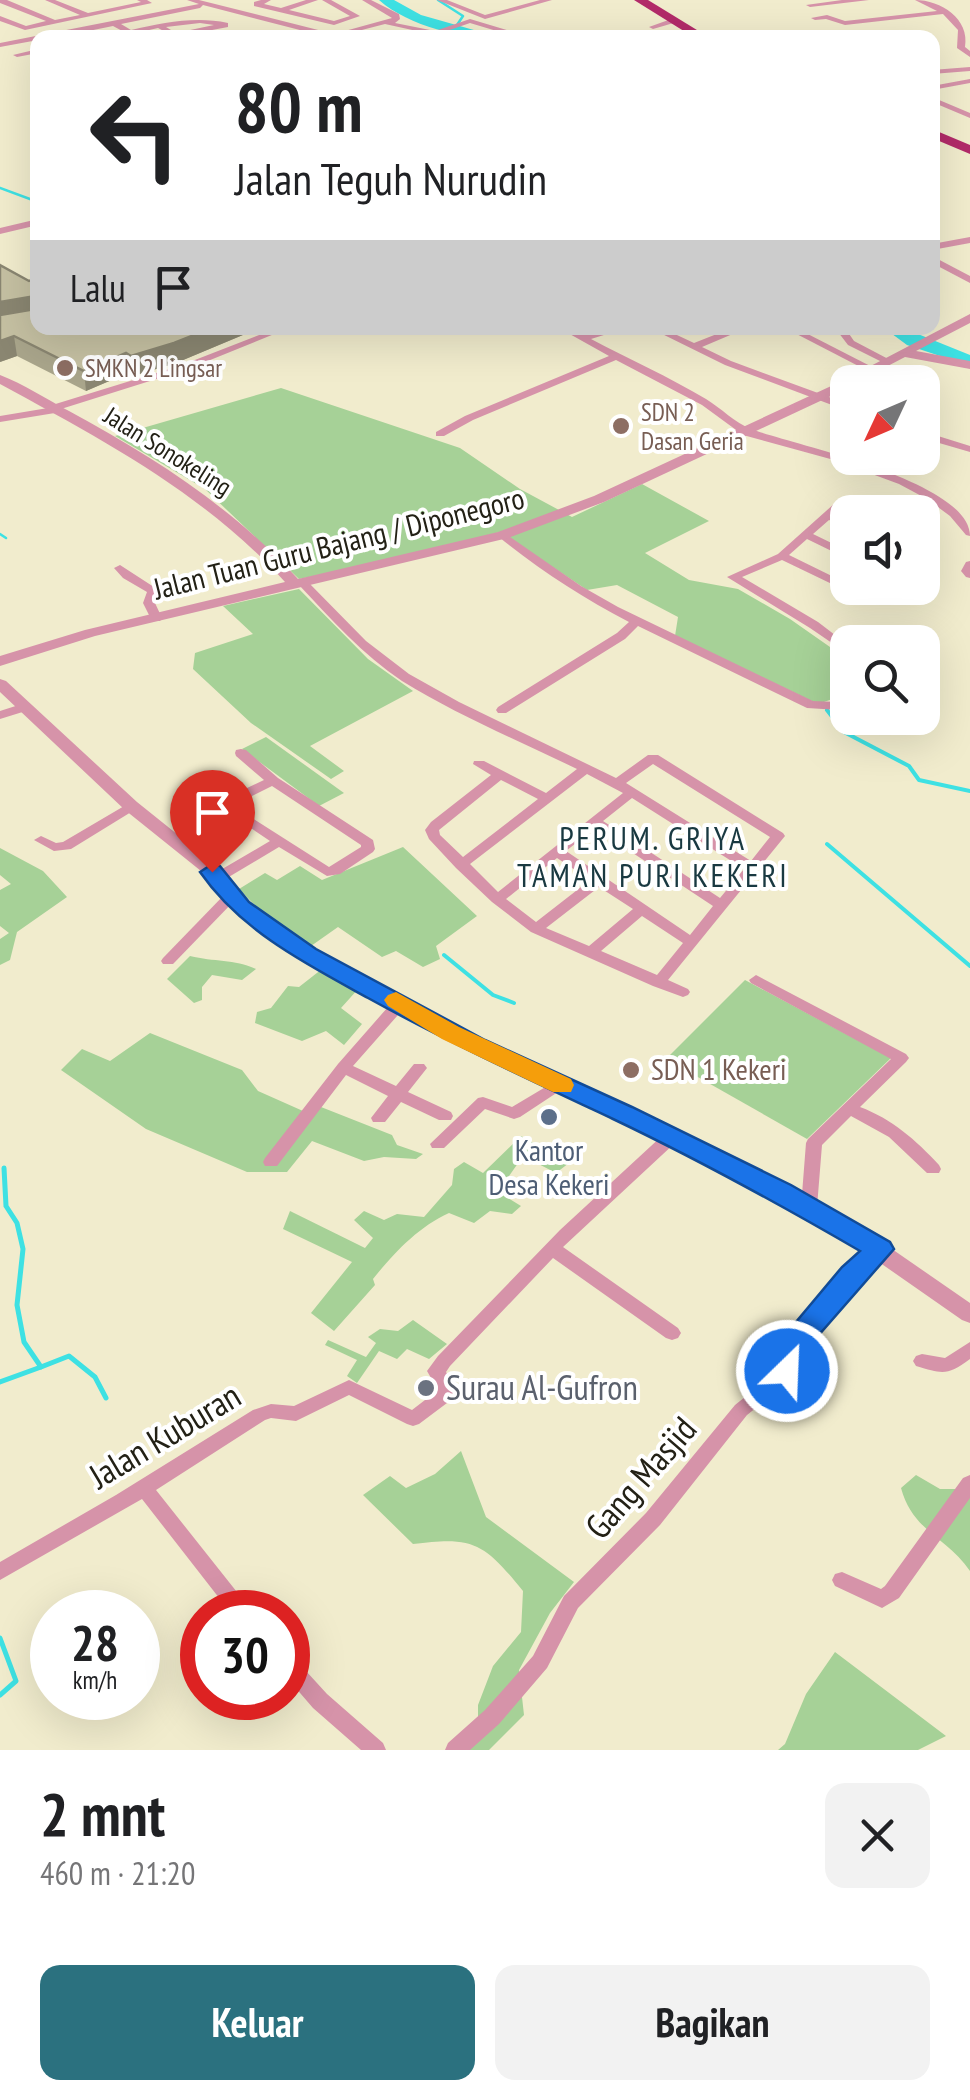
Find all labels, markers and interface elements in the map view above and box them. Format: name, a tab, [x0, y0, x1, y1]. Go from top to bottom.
text: 80 m	[235, 61, 363, 151]
icon: left	[70, 70, 200, 200]
text: Jalan Teguh Nurudin	[235, 149, 547, 207]
icon: arrive	[146, 260, 201, 315]
text: Lalu	[70, 263, 126, 312]
place label: SMKN 2 Lingsar	[85, 352, 222, 384]
marker: SMKN 2 Lingsar	[54, 357, 76, 379]
north arrow	[830, 365, 940, 475]
map controls	[830, 365, 940, 735]
place label: SDN 2 Dasan Geria	[641, 396, 744, 457]
street label: Jalan Sonokeling	[98, 399, 238, 503]
marker: SDN 2 Dasan Geria	[610, 415, 632, 437]
street label: Jalan Tuan Guru Bajang / Diponegoro	[148, 478, 528, 608]
button: sound	[830, 495, 940, 605]
button: search	[830, 625, 940, 735]
pin	[170, 770, 255, 873]
icon: arrive	[185, 785, 240, 840]
district label: PERUM. GRIYA TAMAN PURI KEKERI	[517, 817, 789, 896]
place label: SDN 1 Kekeri	[651, 1049, 786, 1088]
marker: SDN 1 Kekeri	[620, 1059, 642, 1081]
marker: Kantor Desa Kekeri	[538, 1106, 560, 1128]
place label: Kantor Desa Kekeri	[488, 1130, 610, 1203]
position arrow	[735, 1319, 839, 1423]
place label: Surau Al-Gufron	[446, 1364, 638, 1410]
street label: Jalan Kuburan	[80, 1372, 249, 1499]
marker: Surau Al-Gufron	[415, 1377, 437, 1399]
street label: Gang Masjid	[574, 1407, 706, 1548]
speed limit sign: 30	[180, 1590, 310, 1720]
text: 28	[71, 1610, 119, 1675]
text: km/h	[73, 1664, 117, 1696]
text: 2 mnt	[40, 1775, 165, 1853]
button: close	[825, 1783, 930, 1888]
text: 460 m · 21:20	[40, 1852, 195, 1894]
button: Keluar	[40, 1965, 475, 2080]
button: Bagikan	[495, 1965, 930, 2080]

